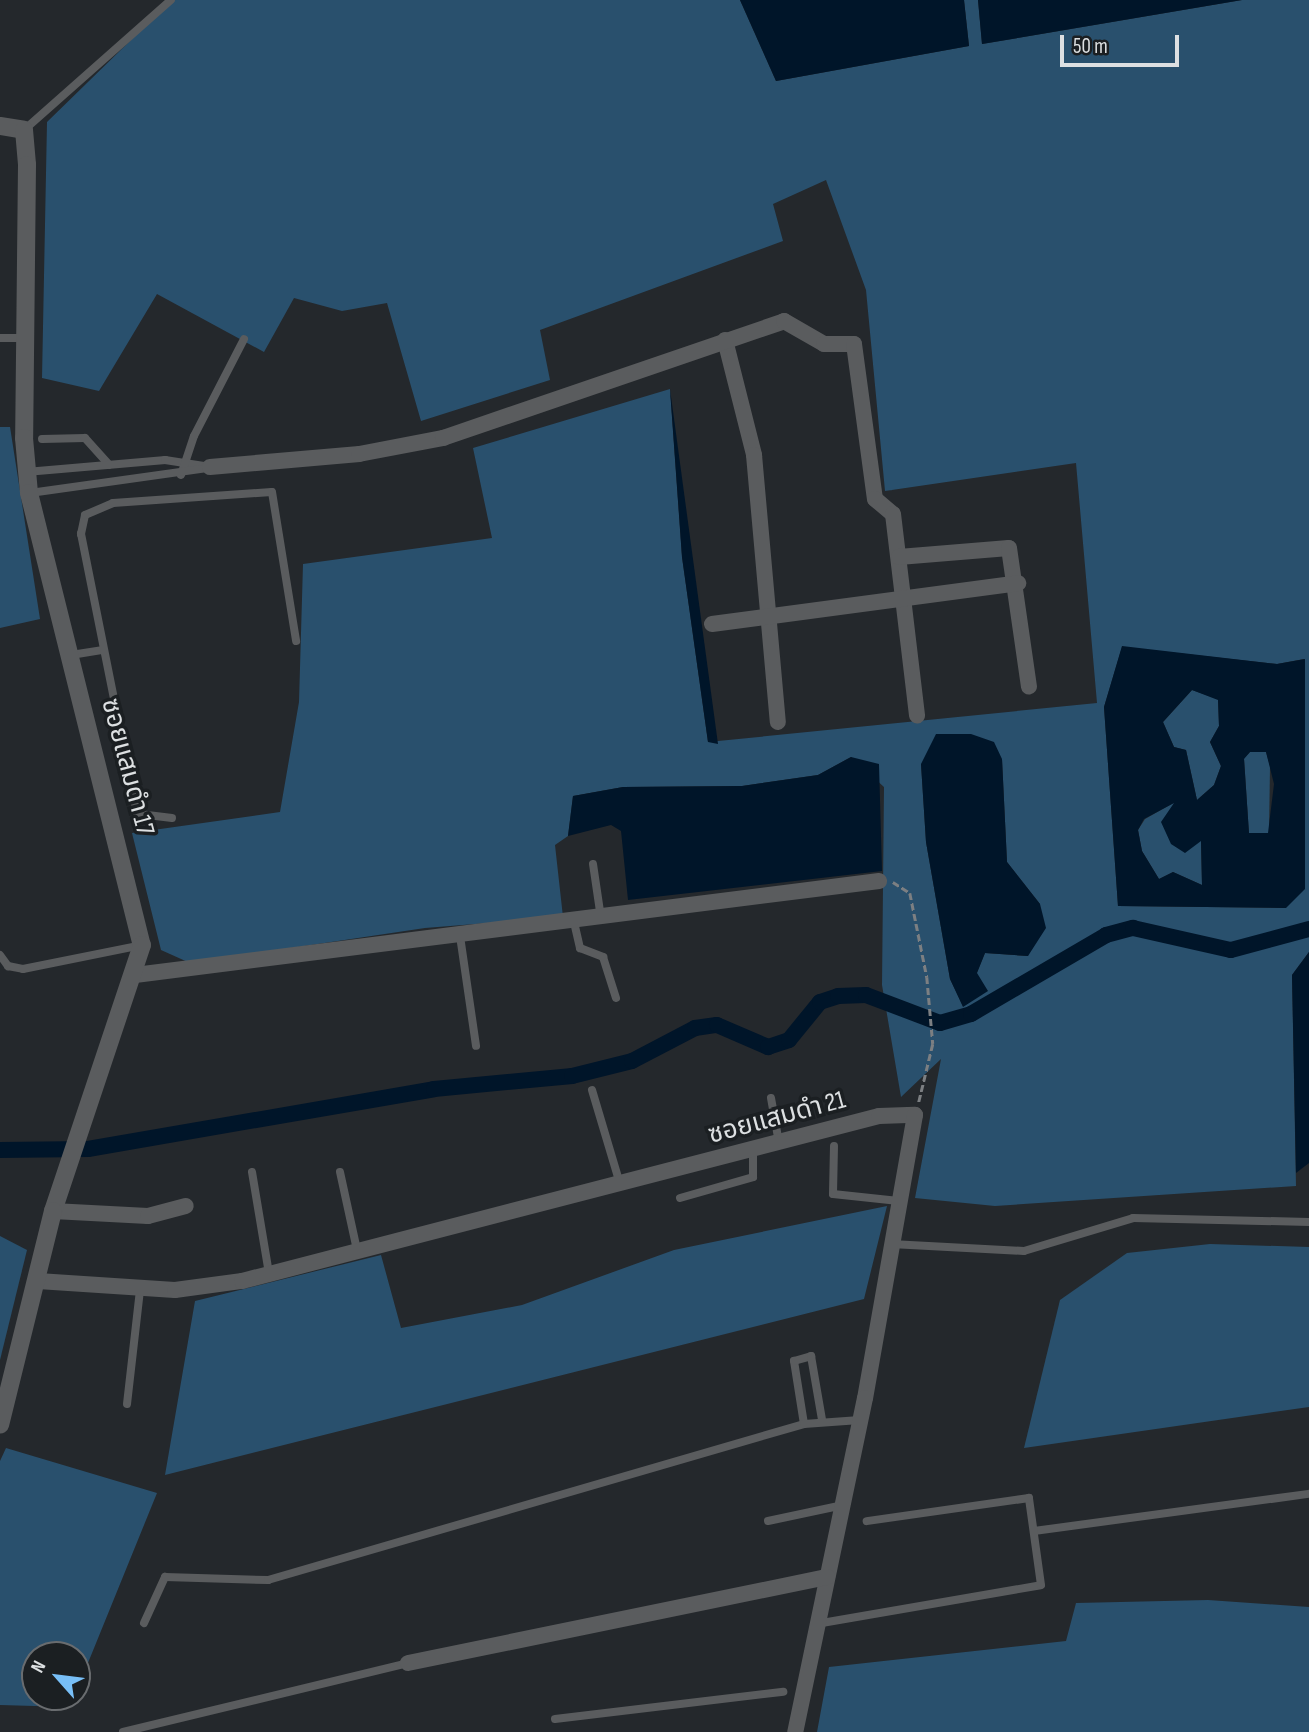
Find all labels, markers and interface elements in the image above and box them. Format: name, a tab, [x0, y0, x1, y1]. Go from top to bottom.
scale bar	[1064, 21, 1183, 65]
text: 50 m	[1073, 34, 1108, 59]
street label: ซอยแสมดำ 17	[94, 695, 160, 839]
street label: ซอยแสมดำ 21	[705, 1085, 849, 1151]
north arrow	[21, 1641, 91, 1711]
text: N	[26, 1657, 51, 1677]

